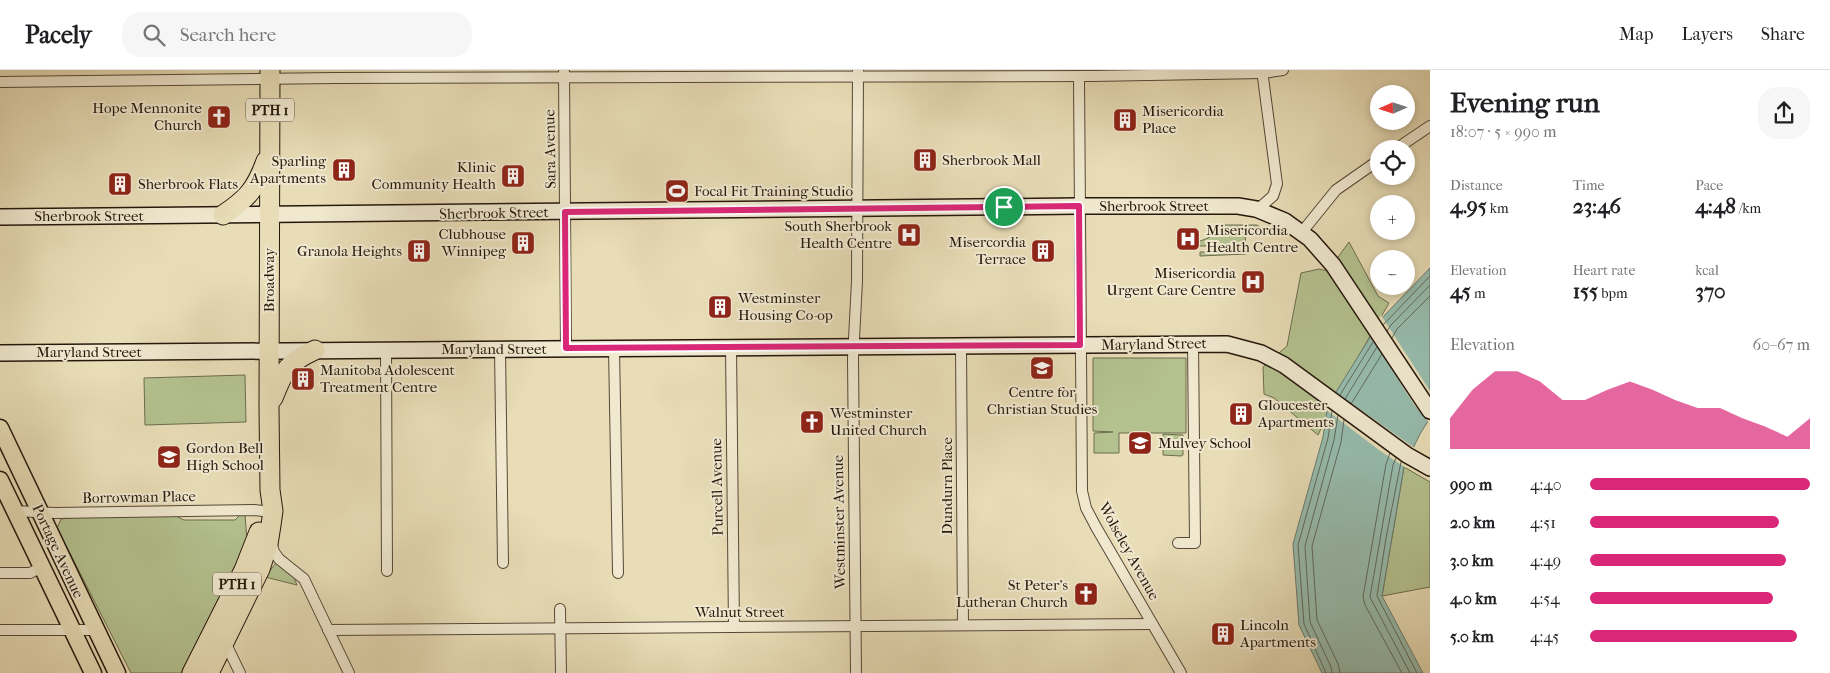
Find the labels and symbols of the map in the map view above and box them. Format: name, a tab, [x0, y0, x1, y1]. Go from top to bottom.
north arrow	[1370, 85, 1415, 130]
road number: PTH 1	[246, 98, 294, 122]
place label: Hope Mennonite Church	[92, 99, 203, 134]
place label: Misericordia Place	[1142, 102, 1225, 137]
church icon: Hope Mennonite Church	[206, 104, 232, 130]
building icon: Misericordia Place	[1112, 107, 1138, 133]
street label: Sara Avenue	[540, 108, 560, 189]
building icon: Sherbrook Mall	[912, 147, 938, 173]
place label: Sherbrook Mall	[942, 151, 1041, 169]
place label: Sparling Apartments	[249, 152, 327, 187]
building icon: Sparling Apartments	[331, 157, 357, 183]
place label: Klinic Community Health	[372, 158, 497, 193]
building icon: Klinic Community Health	[500, 163, 526, 189]
building icon: Sherbrook Flats	[107, 171, 133, 197]
place label: Sherbrook Flats	[138, 175, 239, 193]
sports icon: Focal Fit Training Studio	[664, 178, 690, 204]
place label: Focal Fit Training Studio	[694, 182, 853, 200]
pin	[983, 186, 1025, 228]
street label: Sherbrook Street	[1099, 197, 1209, 215]
street label: Sherbrook Street	[439, 203, 550, 223]
street label: Sherbrook Street	[34, 207, 144, 225]
place label: South Sherbrook Health Centre	[785, 217, 893, 252]
place label: Misericordia Health Centre	[1206, 221, 1299, 256]
hospital icon: South Sherbrook Health Centre	[896, 222, 922, 248]
place label: Clubhouse Winnipeg	[438, 225, 507, 260]
hospital icon: Misericordia Health Centre	[1175, 226, 1201, 252]
building icon: Clubhouse Winnipeg	[510, 230, 536, 256]
place label: Misercordia Terrace	[949, 233, 1027, 268]
building icon: Granola Heights	[406, 238, 432, 264]
building icon: Misercordia Terrace	[1030, 238, 1056, 264]
place label: Granola Heights	[297, 242, 402, 260]
street label: Broadway	[260, 247, 278, 312]
place label: Misericordia Urgent Care Centre	[1106, 264, 1237, 299]
hospital icon: Misericordia Urgent Care Centre	[1240, 269, 1266, 295]
place label: Westminster Housing Co-op	[737, 289, 833, 324]
building icon: Westminster Housing Co-op	[707, 294, 733, 320]
street label: Maryland Street	[1101, 334, 1208, 354]
street label: Maryland Street	[441, 340, 547, 358]
street label: Maryland Street	[36, 343, 142, 361]
school or university icon: Centre for Christian Studies	[1029, 355, 1055, 381]
place label: Manitoba Adolescent Treatment Centre	[320, 361, 456, 396]
building icon: Manitoba Adolescent Treatment Centre	[290, 366, 316, 392]
place label: Centre for Christian Studies	[987, 383, 1098, 418]
place label: Gloucester Apartments	[1257, 396, 1334, 431]
building icon: Gloucester Apartments	[1228, 401, 1254, 427]
place label: Westminster United Church	[829, 404, 928, 439]
church icon: Westminster United Church	[799, 409, 825, 435]
school or university icon: Mulvey School	[1127, 430, 1153, 456]
place label: Mulvey School	[1158, 434, 1252, 452]
street label: Purcell Avenue	[707, 437, 727, 536]
street label: Dundurn Place	[938, 437, 956, 535]
place label: Gordon Bell High School	[186, 439, 264, 474]
school or university icon: Gordon Bell High School	[156, 444, 182, 470]
street label: Westminster Avenue	[829, 454, 849, 590]
street label: Borrowman Place	[82, 487, 197, 507]
street label: Wolseley Avenue	[1094, 498, 1164, 604]
street label: Portage Avenue	[28, 501, 88, 602]
road number: PTH 1	[213, 572, 261, 596]
place label: St Peter's Lutheran Church	[956, 576, 1069, 611]
church icon: St Peter's Lutheran Church	[1073, 581, 1099, 607]
street label: Walnut Street	[694, 603, 786, 621]
place label: Lincoln Apartments	[1239, 616, 1316, 651]
building icon: Lincoln Apartments	[1210, 621, 1236, 647]

